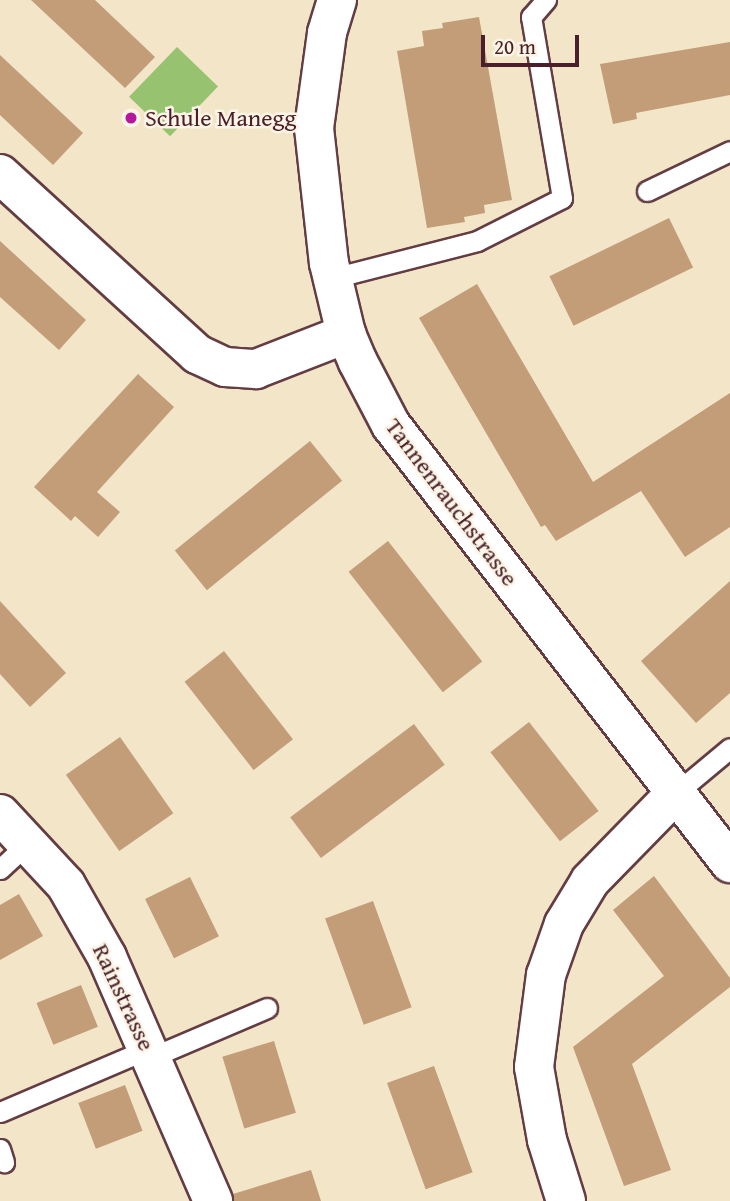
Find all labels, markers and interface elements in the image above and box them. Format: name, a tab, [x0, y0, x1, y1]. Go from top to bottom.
scale bar	[485, 21, 583, 65]
text: 20 m	[494, 31, 536, 62]
place label: Schule Manegg	[145, 104, 296, 132]
marker: Schule Manegg	[123, 110, 139, 126]
street label: Tannenrauchstrasse	[380, 412, 524, 592]
street label: Rainstrasse	[87, 939, 161, 1055]

